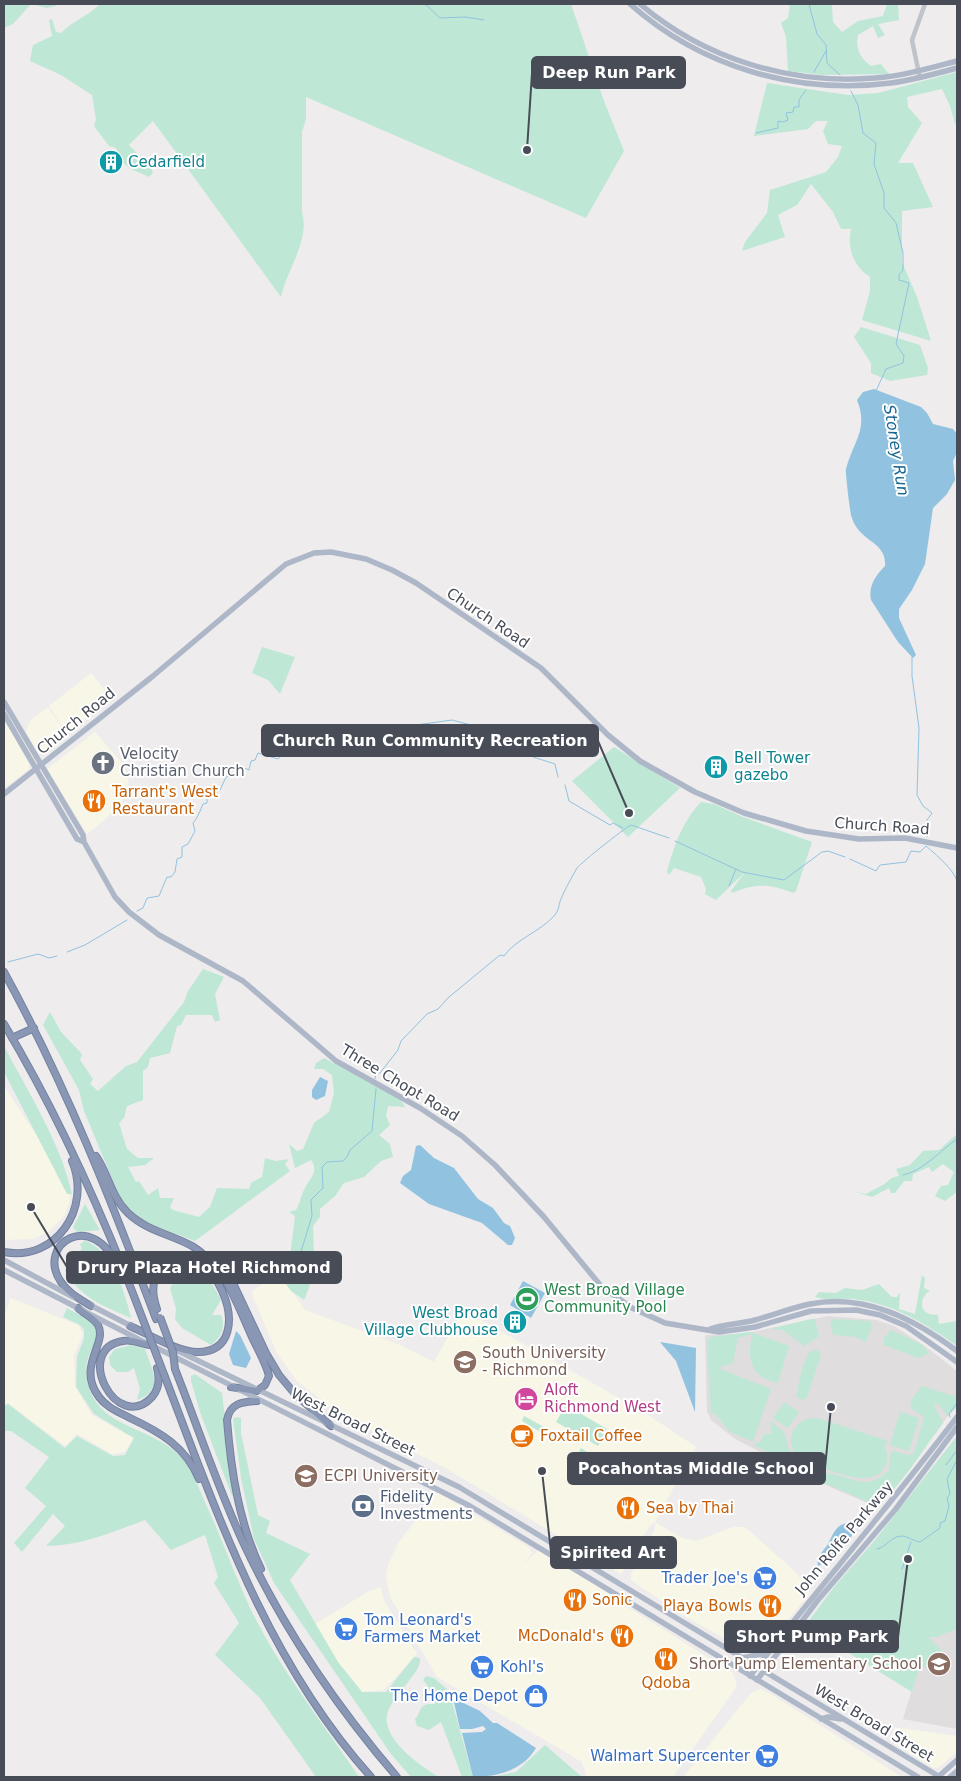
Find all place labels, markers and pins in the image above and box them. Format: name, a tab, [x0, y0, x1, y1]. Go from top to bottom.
callout: Deep Run Park	[532, 57, 685, 88]
building icon: Cedarfield	[98, 149, 124, 175]
place label: Cedarfield	[128, 153, 205, 171]
callout: Church Run Community Recreation	[262, 725, 598, 756]
place label: Velocity Christian Church	[120, 745, 245, 780]
place label: Bell Tower gazebo	[734, 749, 811, 784]
church icon: Velocity Christian Church	[90, 750, 116, 776]
building icon: Bell Tower gazebo	[703, 754, 729, 780]
place label: Tarrant's West Restaurant	[111, 783, 218, 818]
restaurant icon: Tarrant's West Restaurant	[81, 788, 107, 814]
callout: Drury Plaza Hotel Richmond	[67, 1252, 341, 1283]
place label: West Broad Village Community Pool	[544, 1281, 685, 1316]
sports icon: West Broad Village Community Pool	[514, 1286, 540, 1312]
place label: West Broad Village Clubhouse	[364, 1304, 498, 1339]
building icon: West Broad Village Clubhouse	[502, 1309, 528, 1335]
place label: South University - Richmond	[482, 1344, 606, 1379]
school or university icon: South University - Richmond	[452, 1349, 478, 1375]
place label: Aloft Richmond West	[544, 1381, 661, 1416]
hotel icon: Aloft Richmond West	[513, 1386, 539, 1412]
cafe icon: Foxtail Coffee	[509, 1423, 535, 1449]
place label: Foxtail Coffee	[540, 1427, 642, 1445]
callout: Pocahontas Middle School	[568, 1453, 825, 1484]
school or university icon: ECPI University	[293, 1463, 319, 1489]
place label: ECPI University	[324, 1467, 438, 1485]
place label: Fidelity Investments	[380, 1488, 473, 1523]
bank icon: Fidelity Investments	[350, 1493, 376, 1519]
restaurant icon: Sea by Thai	[615, 1495, 641, 1521]
place label: Sea by Thai	[646, 1499, 734, 1517]
callout: Spirited Art	[551, 1537, 676, 1568]
supermarket icon: Trader Joe's	[752, 1565, 778, 1591]
place label: Trader Joe's	[660, 1569, 748, 1587]
restaurant icon: Sonic	[562, 1587, 588, 1613]
place label: Sonic	[592, 1591, 633, 1609]
restaurant icon: Playa Bowls	[757, 1593, 783, 1619]
place label: Playa Bowls	[663, 1597, 752, 1615]
place label: Tom Leonard's Farmers Market	[363, 1611, 481, 1646]
supermarket icon: Tom Leonard's Farmers Market	[333, 1616, 359, 1642]
callout: Short Pump Park	[725, 1621, 898, 1652]
restaurant icon: McDonald's	[609, 1623, 635, 1649]
place label: McDonald's	[518, 1627, 604, 1645]
restaurant icon: Qdoba	[653, 1646, 679, 1672]
school or university icon: Short Pump Elementary School	[926, 1651, 952, 1677]
supermarket icon: Kohl's	[469, 1654, 495, 1680]
place label: Short Pump Elementary School	[689, 1655, 922, 1673]
place label: Kohl's	[500, 1658, 544, 1676]
place label: Qdoba	[641, 1674, 691, 1692]
shop icon: The Home Depot	[523, 1683, 549, 1709]
place label: The Home Depot	[390, 1687, 518, 1705]
supermarket icon: Walmart Supercenter	[754, 1743, 780, 1769]
place label: Walmart Supercenter	[590, 1747, 751, 1765]

